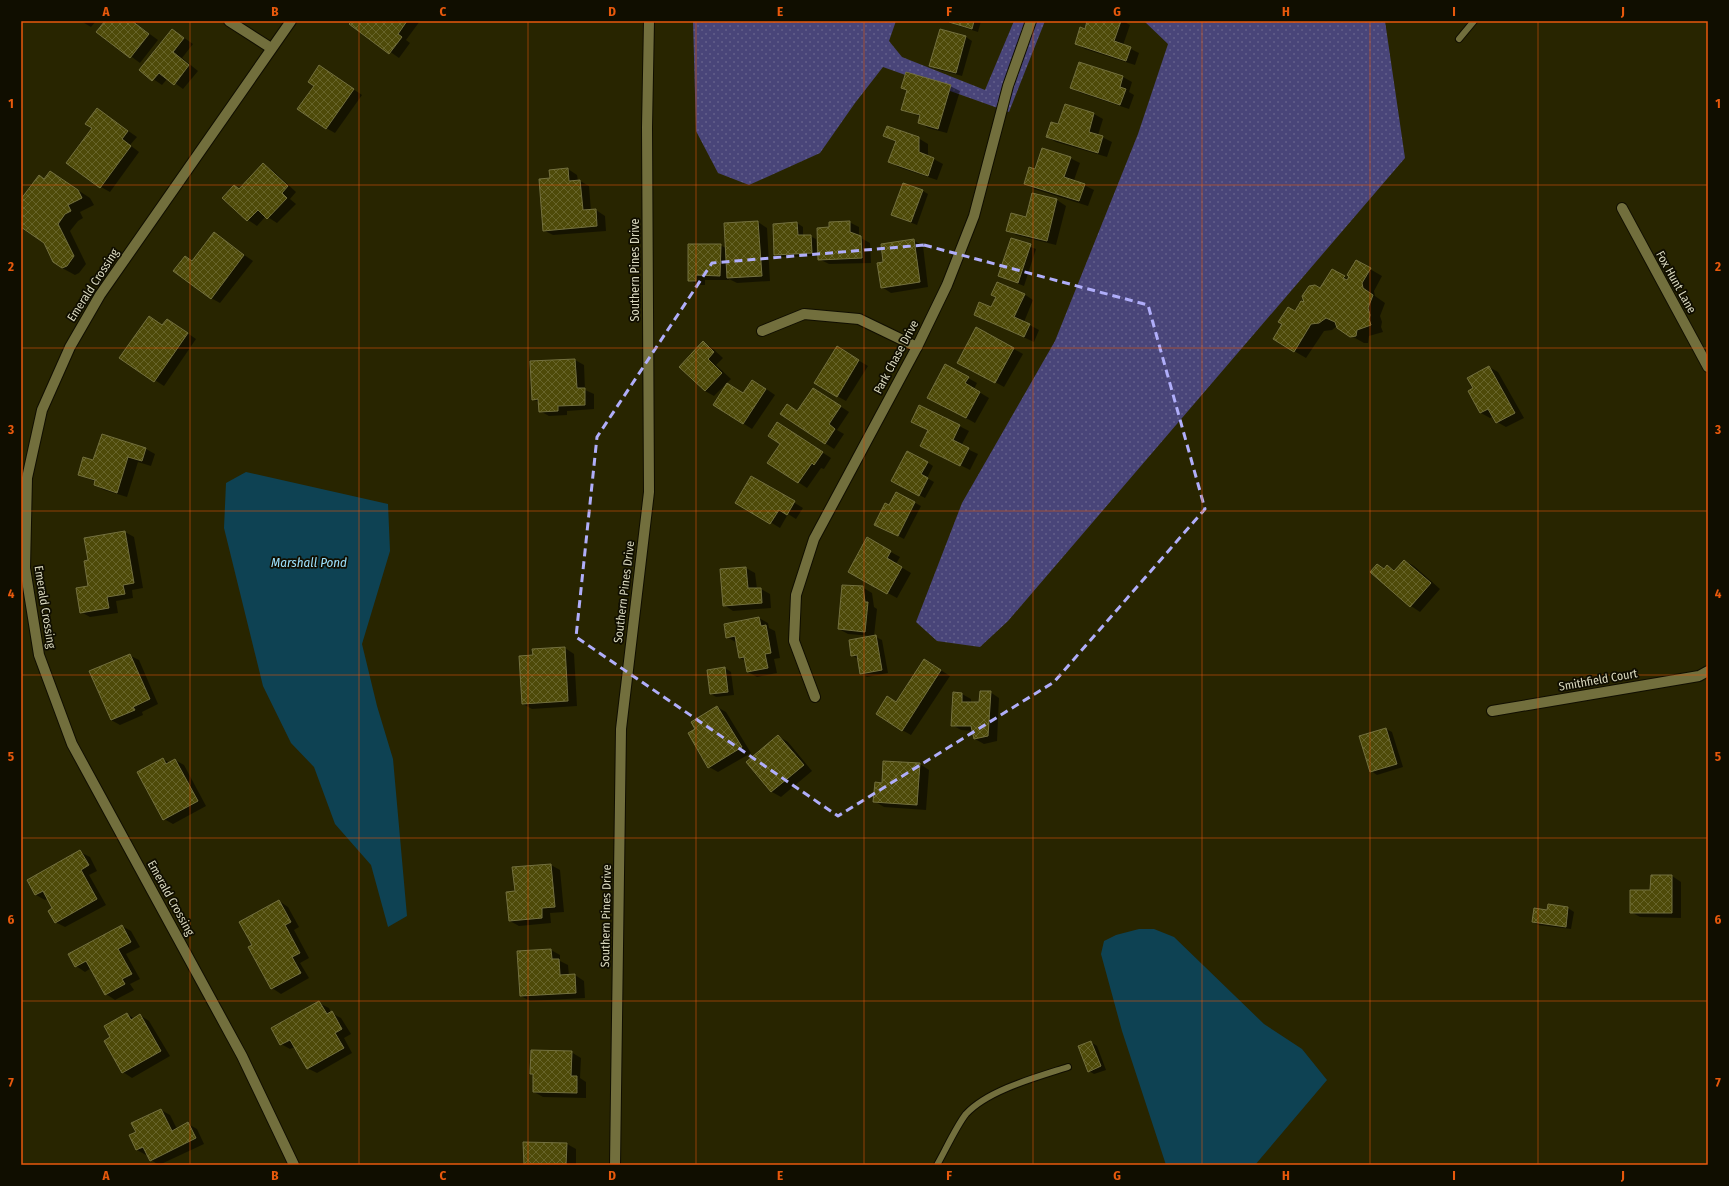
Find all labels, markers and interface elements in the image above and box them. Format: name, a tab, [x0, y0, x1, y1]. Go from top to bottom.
text: A	[101, 4, 110, 19]
text: B	[271, 4, 279, 19]
text: C	[440, 4, 447, 19]
text: D	[608, 4, 616, 19]
text: E	[777, 4, 783, 19]
text: F	[946, 4, 952, 19]
text: G	[1113, 4, 1121, 19]
text: H	[1282, 4, 1290, 19]
text: I	[1452, 4, 1456, 19]
text: J	[1620, 4, 1625, 19]
text: 1	[8, 96, 14, 111]
text: 1	[1715, 96, 1721, 111]
street label: Southern Pines Drive	[628, 218, 642, 321]
street label: Emerald Crossing	[64, 246, 122, 324]
street label: Fox Hunt Lane	[1653, 248, 1699, 316]
text: 2	[7, 259, 14, 274]
text: 2	[1714, 259, 1721, 274]
street label: Park Chase Drive	[871, 318, 921, 396]
text: 3	[7, 422, 14, 437]
text: 3	[1714, 422, 1721, 437]
street label: Southern Pines Drive	[611, 540, 637, 644]
water label: Marshall Pond	[271, 555, 347, 570]
street label: Emerald Crossing	[32, 565, 59, 650]
text: 4	[8, 586, 15, 601]
text: 4	[1715, 586, 1722, 601]
street label: Smithfield Court	[1558, 666, 1638, 694]
text: 5	[8, 749, 14, 764]
text: 5	[1715, 749, 1721, 764]
street label: Emerald Crossing	[145, 858, 198, 938]
street label: Southern Pines Drive	[598, 864, 614, 968]
text: 6	[8, 912, 15, 927]
text: 6	[1715, 912, 1722, 927]
text: 7	[8, 1075, 14, 1090]
text: 7	[1715, 1075, 1721, 1090]
text: A	[101, 1168, 110, 1183]
text: B	[271, 1168, 279, 1183]
text: C	[440, 1168, 447, 1183]
text: D	[608, 1168, 616, 1183]
text: E	[777, 1168, 783, 1183]
text: F	[946, 1168, 952, 1183]
text: G	[1113, 1168, 1121, 1183]
text: H	[1282, 1168, 1290, 1183]
text: I	[1452, 1168, 1456, 1183]
text: J	[1620, 1168, 1625, 1183]

